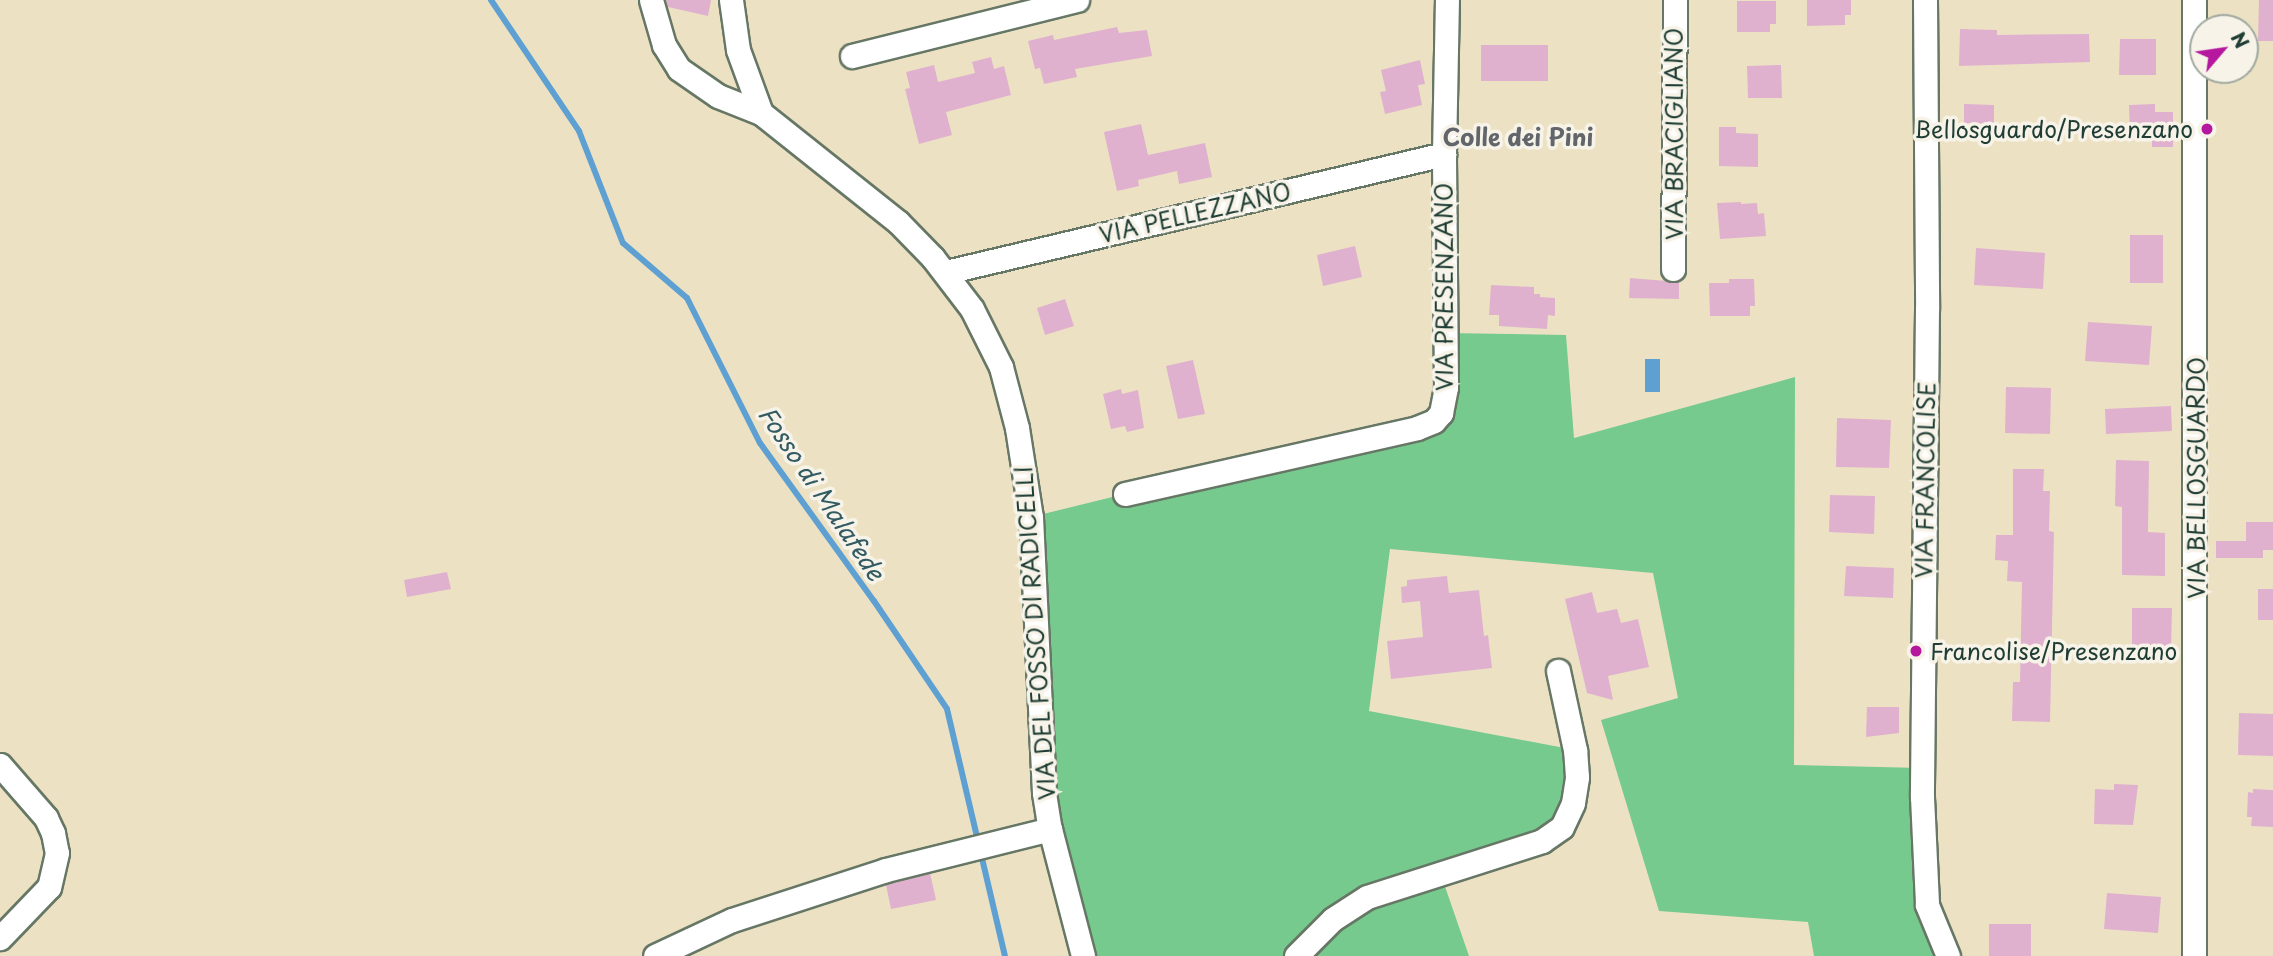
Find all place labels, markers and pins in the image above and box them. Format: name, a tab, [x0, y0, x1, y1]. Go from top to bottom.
place label: Bellosguardo/Presenzano	[1914, 115, 2193, 143]
marker: Bellosguardo/Presenzano	[2199, 121, 2215, 137]
place label: Francolise/Presenzano	[1930, 637, 2177, 665]
marker: Francolise/Presenzano	[1908, 643, 1924, 659]

